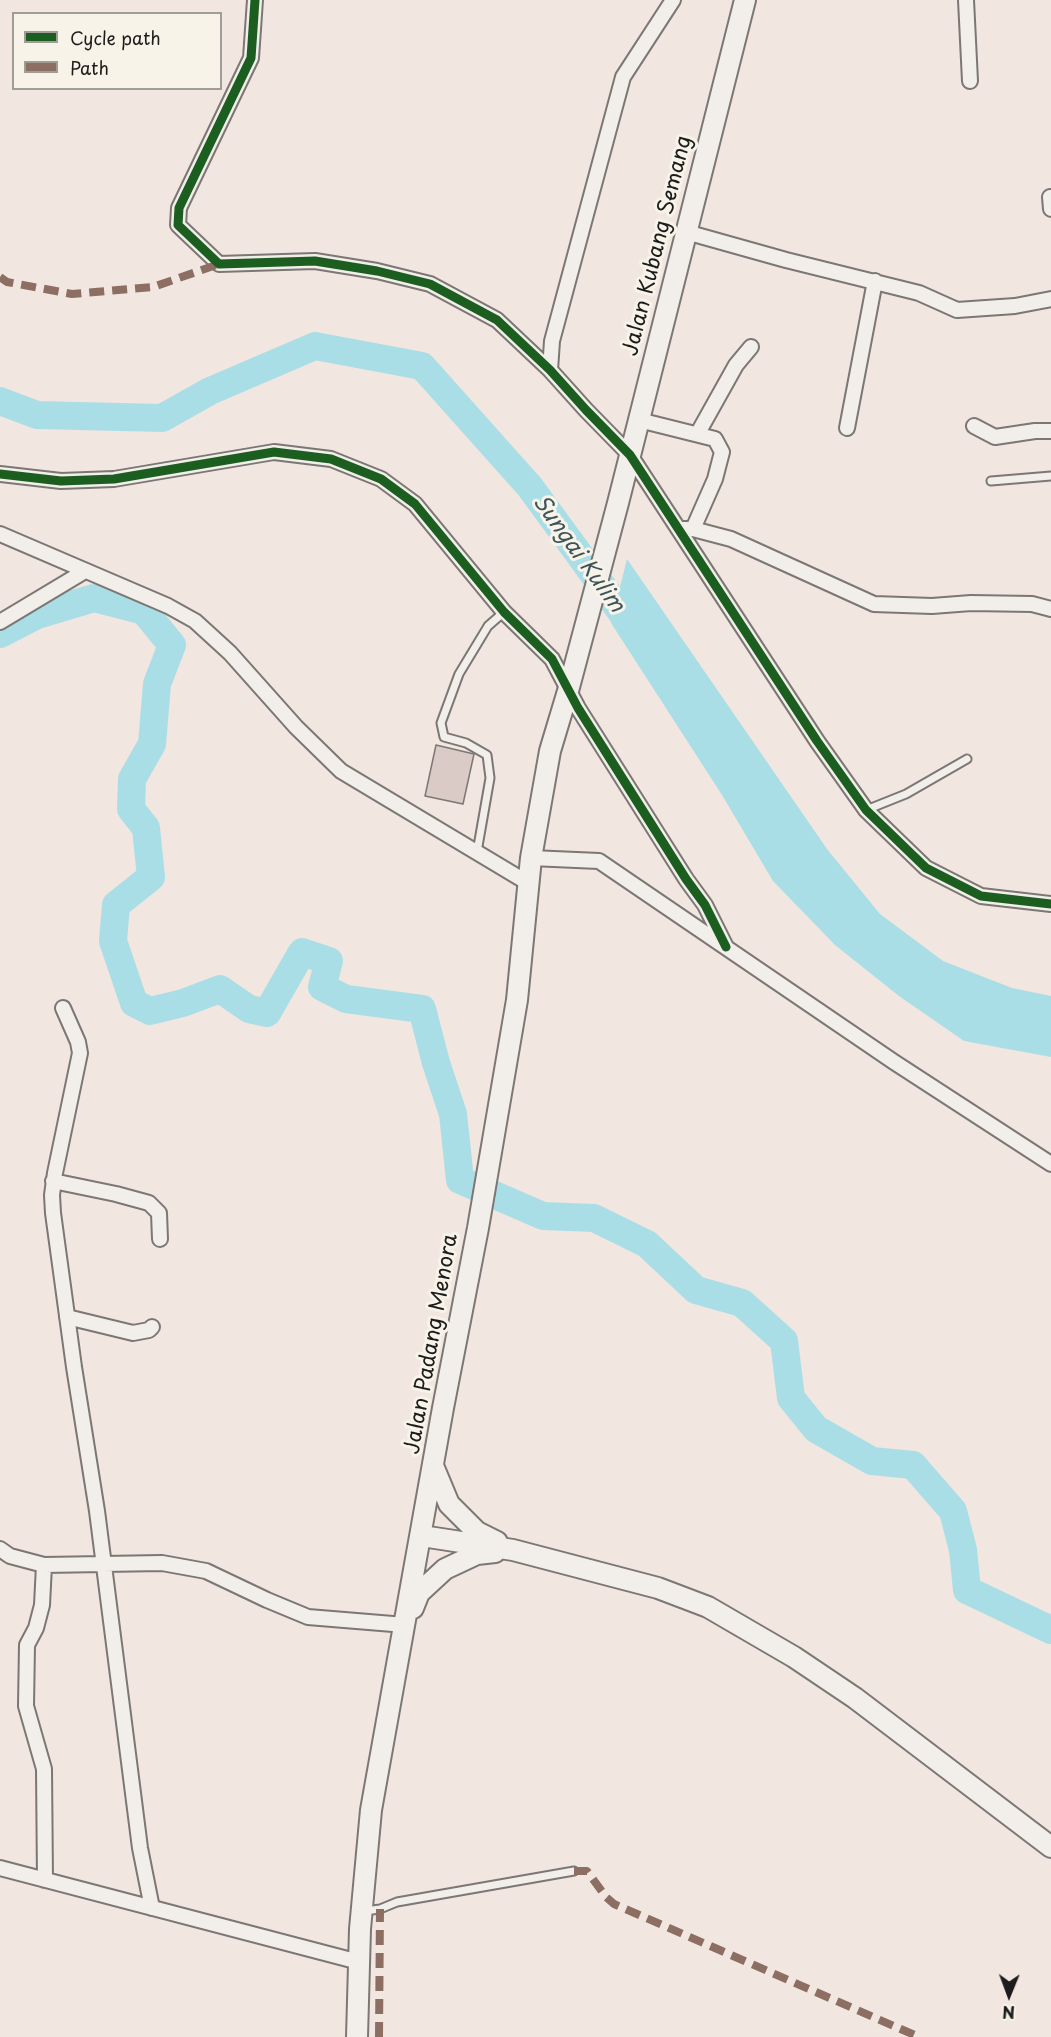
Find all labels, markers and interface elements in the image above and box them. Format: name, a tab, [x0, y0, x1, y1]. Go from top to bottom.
legend	[12, 12, 222, 90]
text: Cycle path	[70, 24, 161, 51]
text: Path	[70, 54, 109, 81]
street label: Jalan Kubang Semang	[618, 133, 698, 359]
water label: Sungai Kulim	[527, 490, 629, 618]
street label: Jalan Padang Menora	[400, 1232, 464, 1456]
north arrow	[979, 1965, 1039, 2025]
text: N	[1002, 2001, 1015, 2025]

